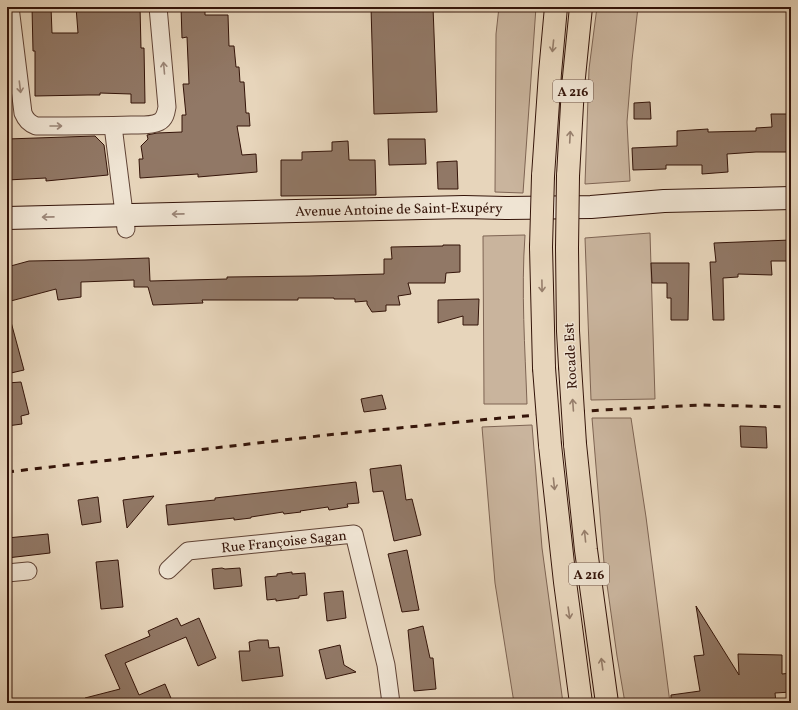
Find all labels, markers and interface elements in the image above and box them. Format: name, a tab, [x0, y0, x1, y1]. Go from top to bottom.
one-way arrow	[549, 39, 556, 52]
one-way arrow	[160, 62, 167, 75]
one-way arrow	[16, 80, 24, 93]
road number: A 216	[553, 80, 593, 102]
one-way arrow	[49, 122, 62, 130]
one-way arrow	[567, 131, 574, 144]
street label: Avenue Antoine de Saint-Exupéry	[295, 199, 503, 222]
one-way arrow	[172, 210, 185, 217]
one-way arrow	[42, 213, 55, 221]
one-way arrow	[538, 279, 546, 292]
street label: Rocade Est	[560, 322, 583, 390]
one-way arrow	[569, 399, 576, 412]
one-way arrow	[550, 477, 558, 490]
street label: Rue Françoise Sagan	[220, 527, 348, 559]
one-way arrow	[581, 529, 589, 542]
road number: A 216	[569, 563, 609, 585]
one-way arrow	[565, 606, 573, 619]
one-way arrow	[598, 658, 606, 671]

